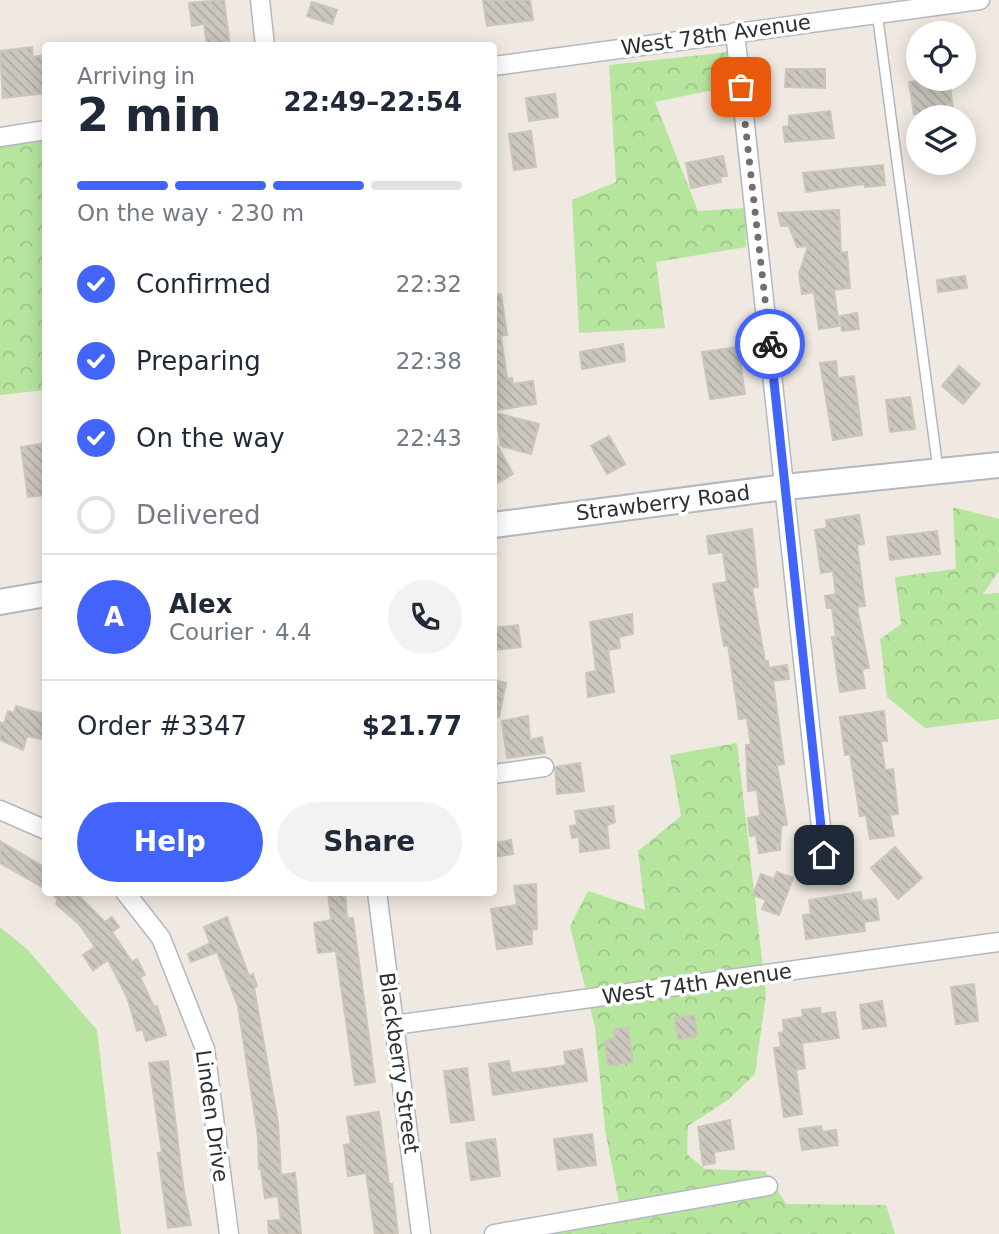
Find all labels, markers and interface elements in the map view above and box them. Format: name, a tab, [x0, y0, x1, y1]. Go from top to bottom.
street label: West 78th Avenue	[620, 10, 812, 60]
map controls	[906, 21, 976, 175]
button: locate	[906, 21, 976, 91]
pin	[711, 57, 771, 117]
text: Arriving in	[77, 63, 195, 89]
icon: bag	[722, 68, 760, 106]
text: 22:49–22:54	[283, 87, 462, 117]
text: 2 min	[77, 88, 221, 142]
button: layers	[906, 105, 976, 175]
text: On the way · 230 m	[77, 200, 304, 226]
icon: check	[77, 265, 115, 303]
text: Confirmed	[136, 269, 271, 299]
text: 22:32	[396, 271, 462, 297]
courier	[735, 309, 805, 379]
icon: bike	[751, 325, 789, 363]
icon: check	[77, 342, 115, 380]
text: Preparing	[136, 346, 261, 376]
text: 22:38	[396, 348, 462, 374]
icon: check	[77, 419, 115, 457]
text: On the way	[136, 423, 285, 453]
text: 22:43	[396, 425, 462, 451]
street label: Strawberry Road	[575, 480, 751, 526]
text: Delivered	[136, 500, 260, 530]
button: phone	[388, 580, 462, 654]
text: Alex	[169, 589, 232, 619]
text: A	[104, 602, 124, 632]
text: Courier · 4.4	[169, 619, 312, 645]
text: Order #3347	[77, 711, 247, 741]
text: $21.77	[362, 711, 462, 741]
button: Help	[77, 802, 263, 882]
button: Share	[277, 802, 462, 882]
pin	[794, 825, 854, 885]
icon: home	[805, 836, 843, 874]
street label: West 74th Avenue	[601, 959, 793, 1009]
street label: Blackberry Street	[374, 971, 424, 1155]
street label: Linden Drive	[191, 1048, 233, 1184]

